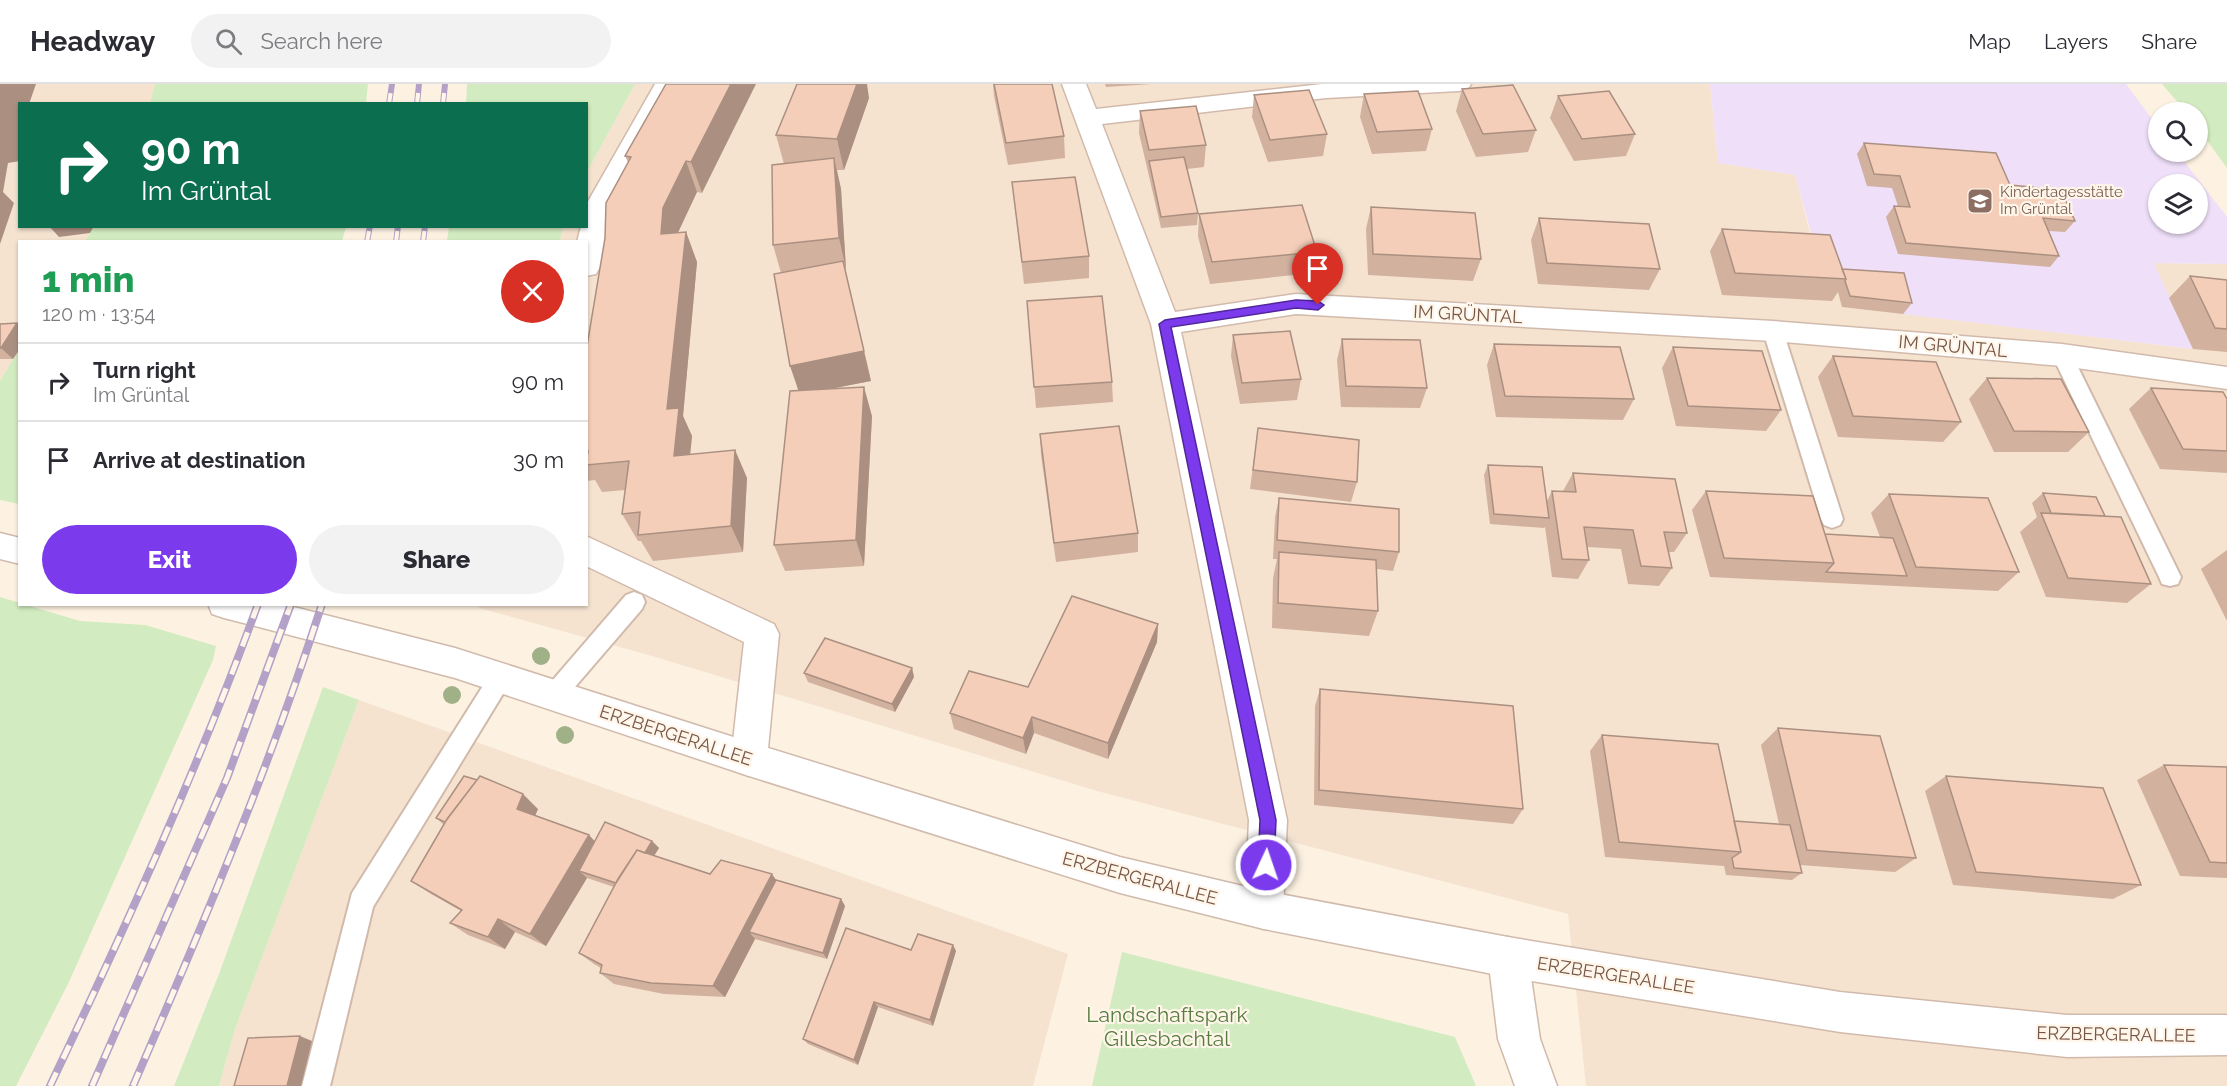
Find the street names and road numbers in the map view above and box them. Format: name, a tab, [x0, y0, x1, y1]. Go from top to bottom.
street label: IM GRÜNTAL	[1413, 301, 1524, 327]
street label: IM GRÜNTAL	[1898, 331, 2009, 361]
street label: ERZBERGERALLEE	[597, 700, 755, 770]
street label: ERZBERGERALLEE	[1060, 847, 1220, 909]
street label: ERZBERGERALLEE	[1536, 952, 1696, 998]
street label: ERZBERGERALLEE	[2036, 1022, 2196, 1046]

